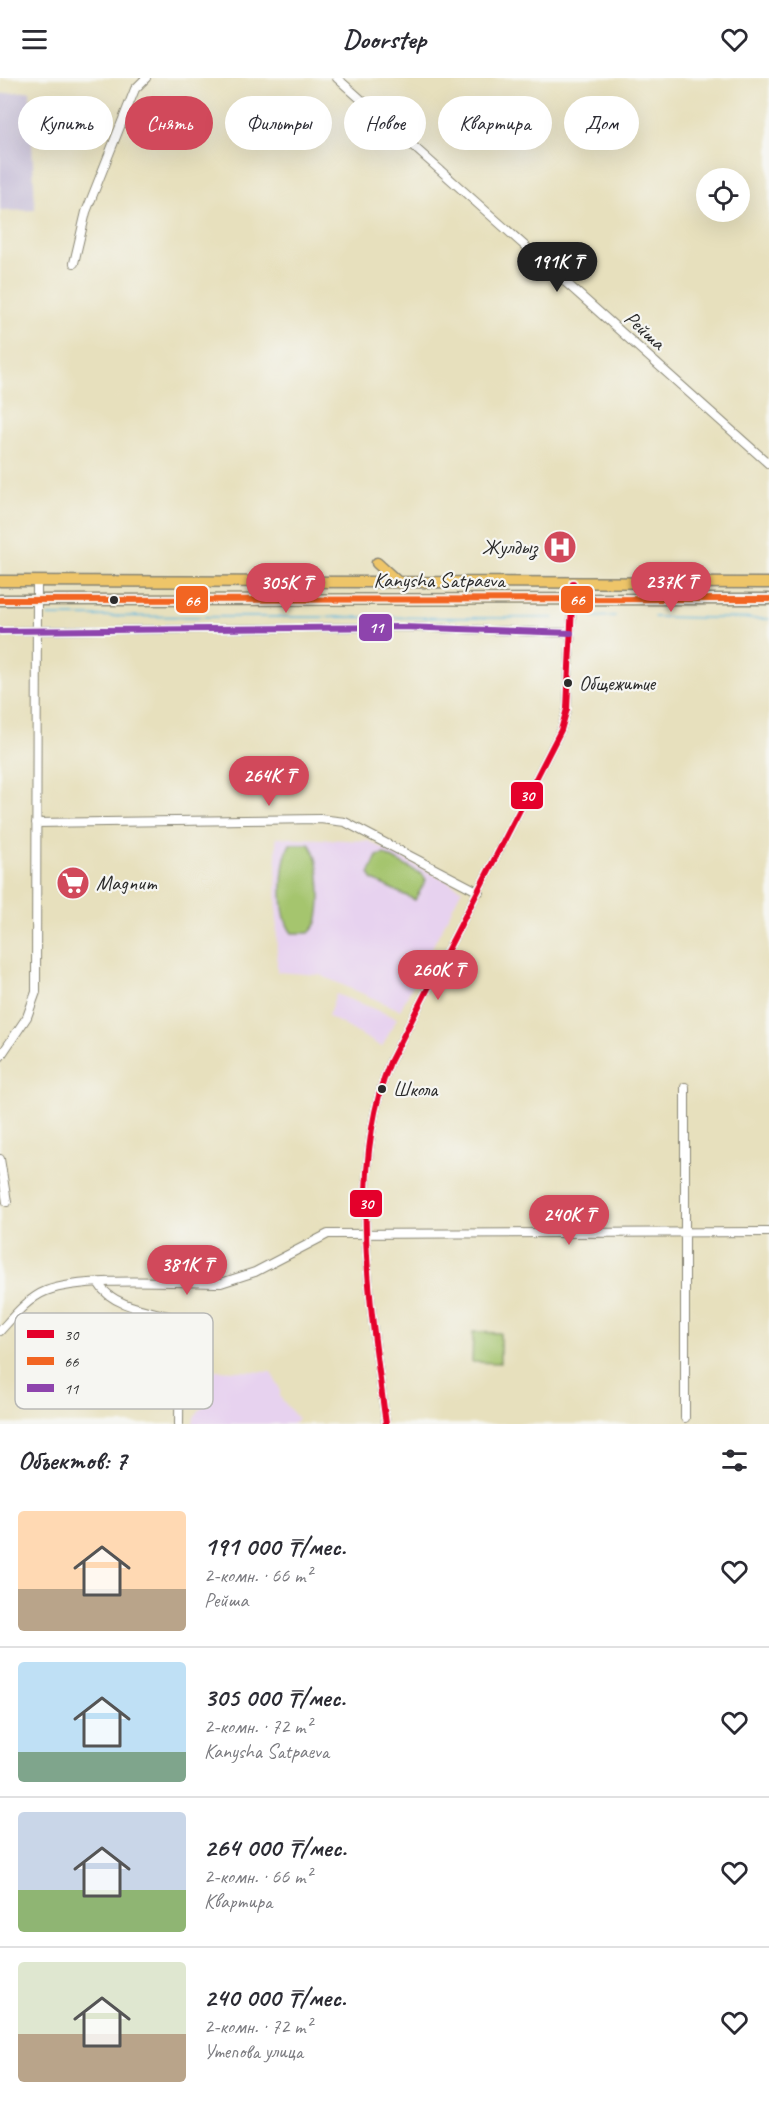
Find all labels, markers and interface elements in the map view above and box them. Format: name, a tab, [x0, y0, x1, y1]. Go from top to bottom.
text: Doorstep	[343, 22, 426, 56]
icon: menu	[18, 23, 51, 56]
icon: heart	[718, 23, 751, 56]
chip: Купить	[18, 96, 113, 150]
chip: Снять	[125, 96, 213, 150]
chip: Фильтры	[225, 96, 332, 150]
chip: Новое	[344, 96, 426, 150]
chip: Квартира	[438, 96, 552, 150]
chip: Дом	[564, 96, 639, 150]
map controls	[696, 168, 750, 222]
button: locate	[696, 168, 750, 222]
pin: 191K ₸	[508, 242, 606, 293]
text: 191K ₸	[531, 249, 583, 274]
street label: Рейша	[619, 305, 672, 356]
hospital icon: Жулдыз	[542, 529, 578, 565]
place label: Жулдыз	[482, 534, 539, 561]
pin: 237K ₸	[622, 562, 720, 613]
pin: 305K ₸	[237, 563, 335, 614]
street label: Kanysha Satpaeva	[373, 567, 507, 593]
text: 237K ₸	[645, 569, 697, 594]
text: 305K ₸	[260, 570, 312, 595]
line badge: 66	[175, 585, 209, 614]
line badge: 66	[560, 585, 594, 614]
text: 66	[569, 590, 586, 610]
text: 66	[184, 591, 201, 611]
unlabelled marker	[108, 594, 120, 606]
line badge: 11	[358, 613, 393, 642]
text: 11	[369, 618, 385, 638]
place label: Общежитие	[579, 671, 657, 696]
marker: Общежитие	[562, 677, 574, 689]
pin: 264K ₸	[220, 756, 318, 807]
text: 264K ₸	[243, 763, 295, 788]
line badge: 30	[510, 781, 544, 810]
text: 30	[520, 786, 536, 806]
supermarket icon: Magnum	[55, 865, 91, 901]
place label: Magnum	[96, 870, 158, 896]
pin: 260K ₸	[389, 950, 487, 1001]
text: 260K ₸	[412, 957, 464, 982]
place label: Школа	[393, 1077, 439, 1102]
marker: Школа	[376, 1083, 388, 1095]
line badge: 30	[349, 1189, 383, 1218]
text: 30	[359, 1194, 375, 1214]
pin: 240K ₸	[520, 1195, 618, 1246]
text: 240K ₸	[543, 1202, 595, 1227]
pin: 381K ₸	[138, 1245, 236, 1296]
text: 381K ₸	[161, 1252, 213, 1277]
legend	[15, 1313, 213, 1409]
text: 30	[64, 1325, 80, 1345]
text: 66	[64, 1352, 79, 1372]
text: 11	[64, 1379, 79, 1399]
text: Объектов: 7	[18, 1444, 127, 1477]
icon: filters	[718, 1444, 751, 1477]
text: 191 000 ₸/мес.	[204, 1530, 346, 1563]
icon: home	[66, 1535, 138, 1607]
icon: heart	[718, 1555, 751, 1588]
text: 2-комн. · 66 m²	[204, 1563, 312, 1588]
text: Рейша	[204, 1588, 248, 1613]
text: 305 000 ₸/мес.	[204, 1681, 345, 1714]
icon: home	[66, 1686, 138, 1758]
icon: heart	[718, 1706, 751, 1739]
text: 2-комн. · 72 m²	[204, 1714, 312, 1739]
text: Kanysha Satpaeva	[204, 1739, 329, 1764]
text: 264 000 ₸/мес.	[204, 1831, 346, 1864]
icon: home	[66, 1836, 138, 1908]
icon: heart	[718, 1856, 751, 1889]
text: 2-комн. · 66 m²	[204, 1864, 312, 1889]
text: Квартира	[204, 1889, 272, 1914]
text: 240 000 ₸/мес.	[204, 1981, 346, 2014]
icon: home	[66, 1986, 138, 2058]
icon: heart	[718, 2006, 751, 2039]
text: 2-комн. · 72 m²	[204, 2014, 312, 2039]
text: Утепова улица	[204, 2039, 303, 2064]

